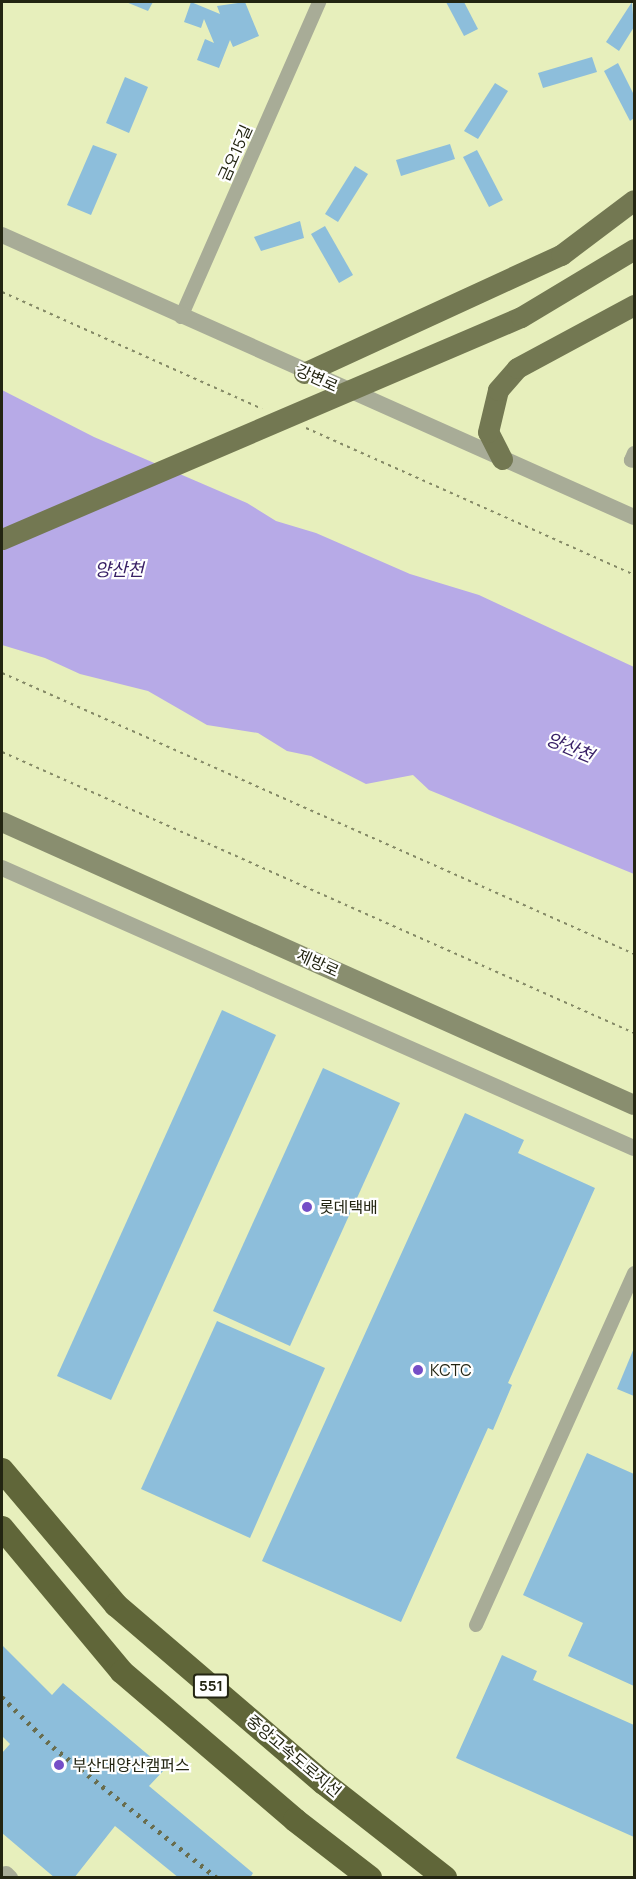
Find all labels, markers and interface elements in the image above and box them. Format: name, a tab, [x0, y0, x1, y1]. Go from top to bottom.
street label: 금오15길	[214, 122, 256, 184]
street label: 강변로	[293, 360, 341, 396]
water label: 양산천	[94, 558, 144, 580]
water label: 양산천	[543, 727, 597, 767]
street label: 제방로	[294, 945, 342, 981]
place label: 롯데택배	[319, 1197, 378, 1217]
marker: 롯데택배	[300, 1200, 314, 1214]
place label: KCTC	[430, 1360, 472, 1380]
marker: KCTC	[411, 1363, 425, 1377]
road number: 551	[192, 1674, 230, 1698]
street label: 중앙고속도로지선	[243, 1711, 345, 1801]
place label: 부산대양산캠퍼스	[72, 1755, 190, 1775]
marker: 부산대양산캠퍼스	[50, 1756, 68, 1774]

